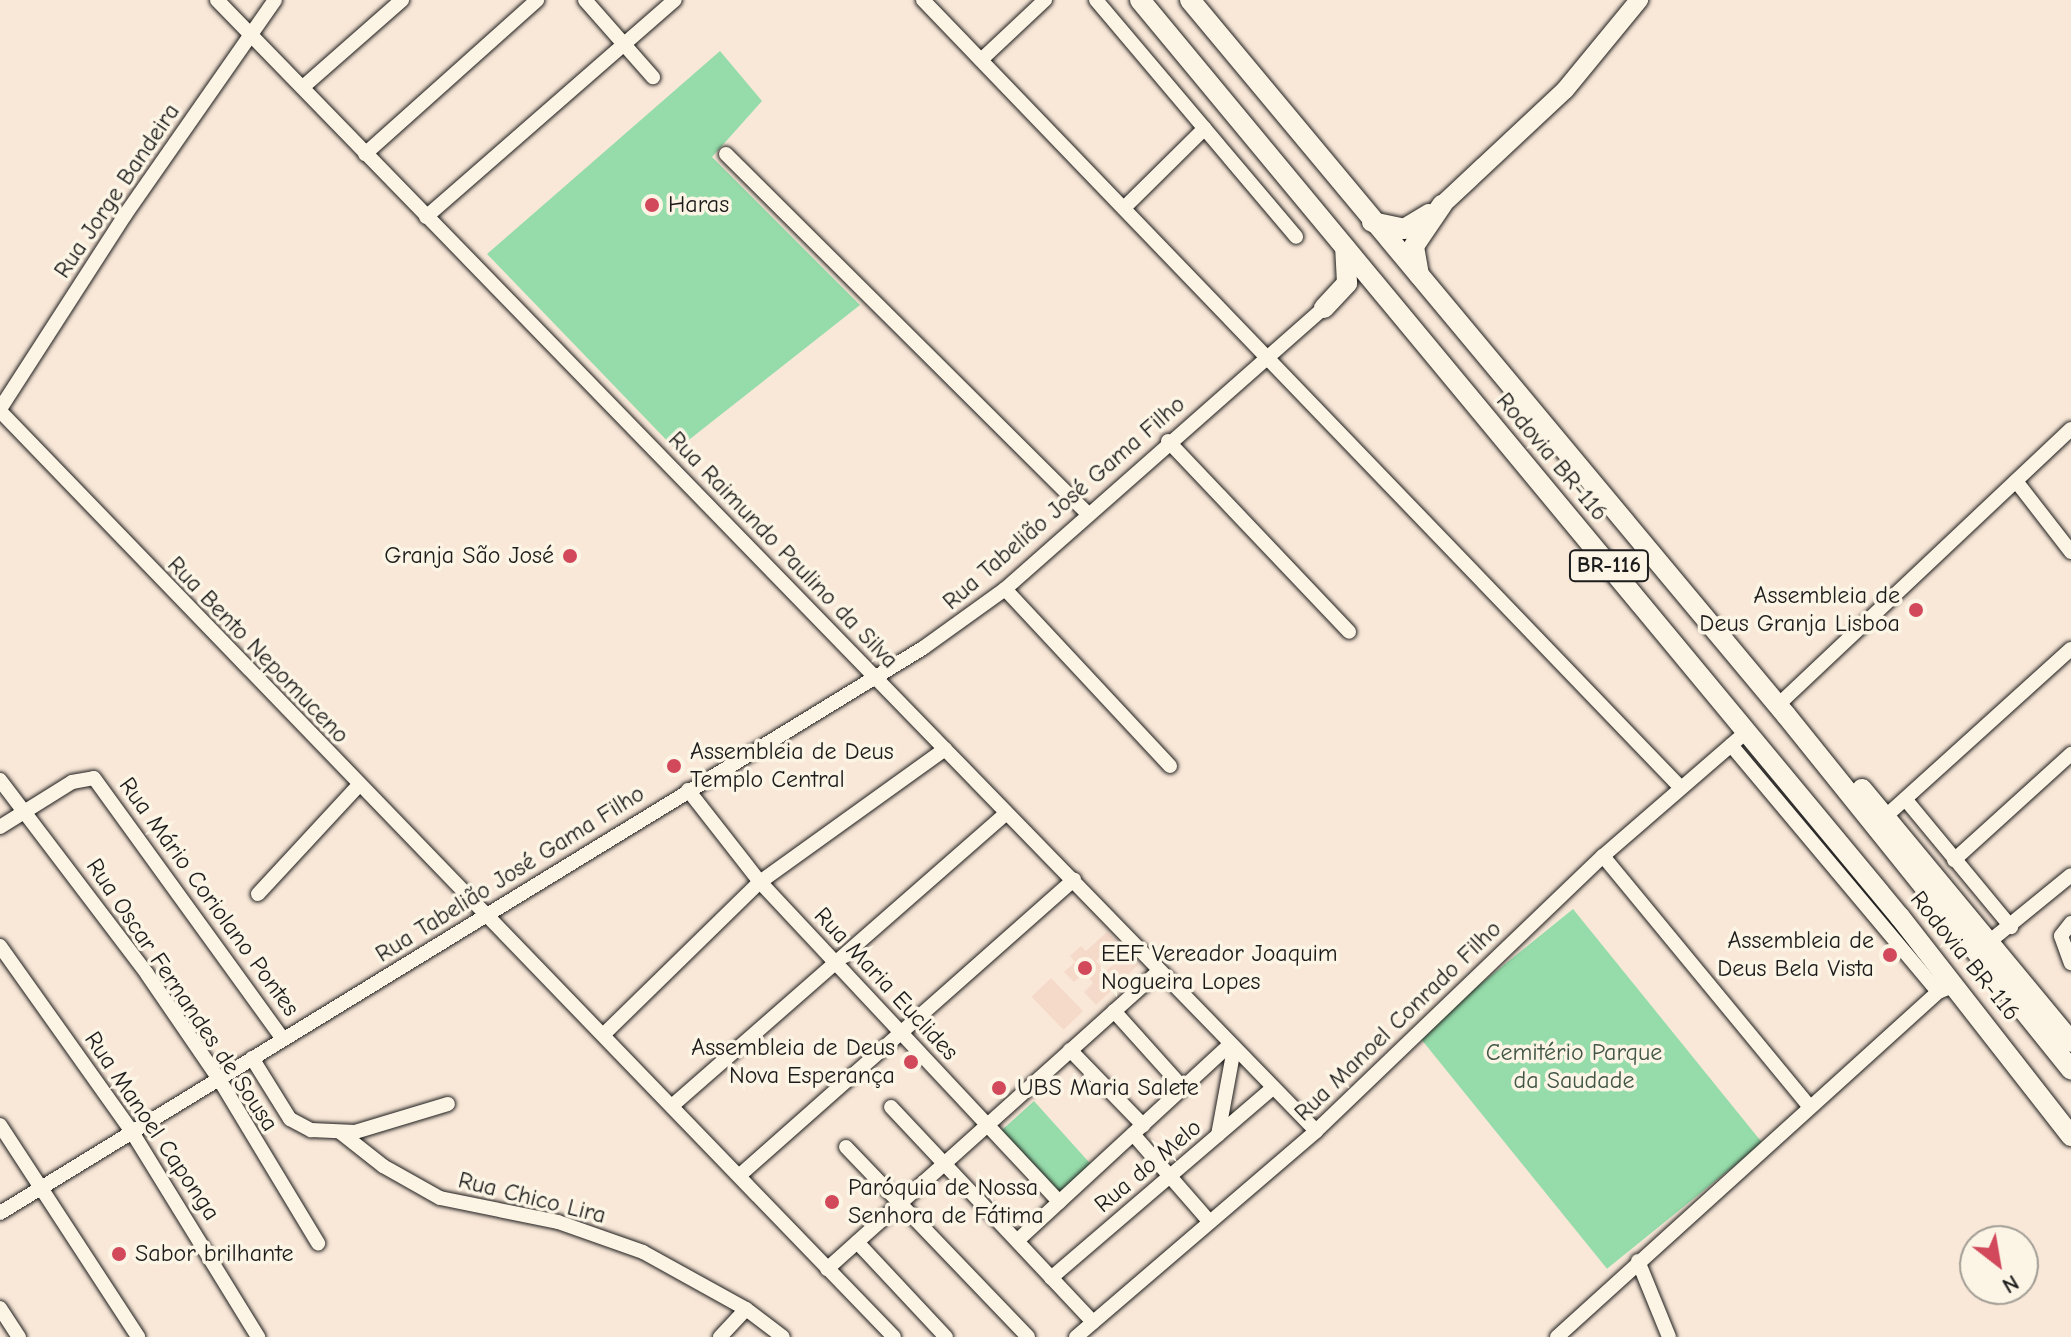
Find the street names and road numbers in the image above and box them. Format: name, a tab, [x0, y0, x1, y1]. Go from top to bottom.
street label: Rua Jorge Bandeira	[48, 98, 186, 284]
street label: Rodovia BR-116	[1490, 387, 1614, 527]
street label: Rua Tabelião José Gama Filho	[937, 390, 1191, 616]
street label: Rua Raimundo Paulino da Silva	[662, 425, 904, 675]
road number: BR-116	[1567, 548, 1651, 584]
street label: Rua Bento Nepomuceno	[161, 550, 355, 750]
street label: Rua Mário Coriolano Pontes	[113, 772, 305, 1022]
street label: Rua Tabelião José Gama Filho	[370, 779, 650, 969]
street label: Rua Oscar Fernandes de Sousa	[80, 853, 284, 1137]
street label: Rodovia BR-116	[1904, 885, 2026, 1027]
street label: Rua Maria Euclides	[808, 902, 964, 1066]
street label: Rua Manoel Conrado Filho	[1289, 915, 1507, 1127]
street label: Rua Manoel Caponga	[78, 1026, 226, 1226]
street label: Rua do Melo	[1089, 1113, 1207, 1219]
street label: Rua Chico Lira	[455, 1166, 609, 1230]

